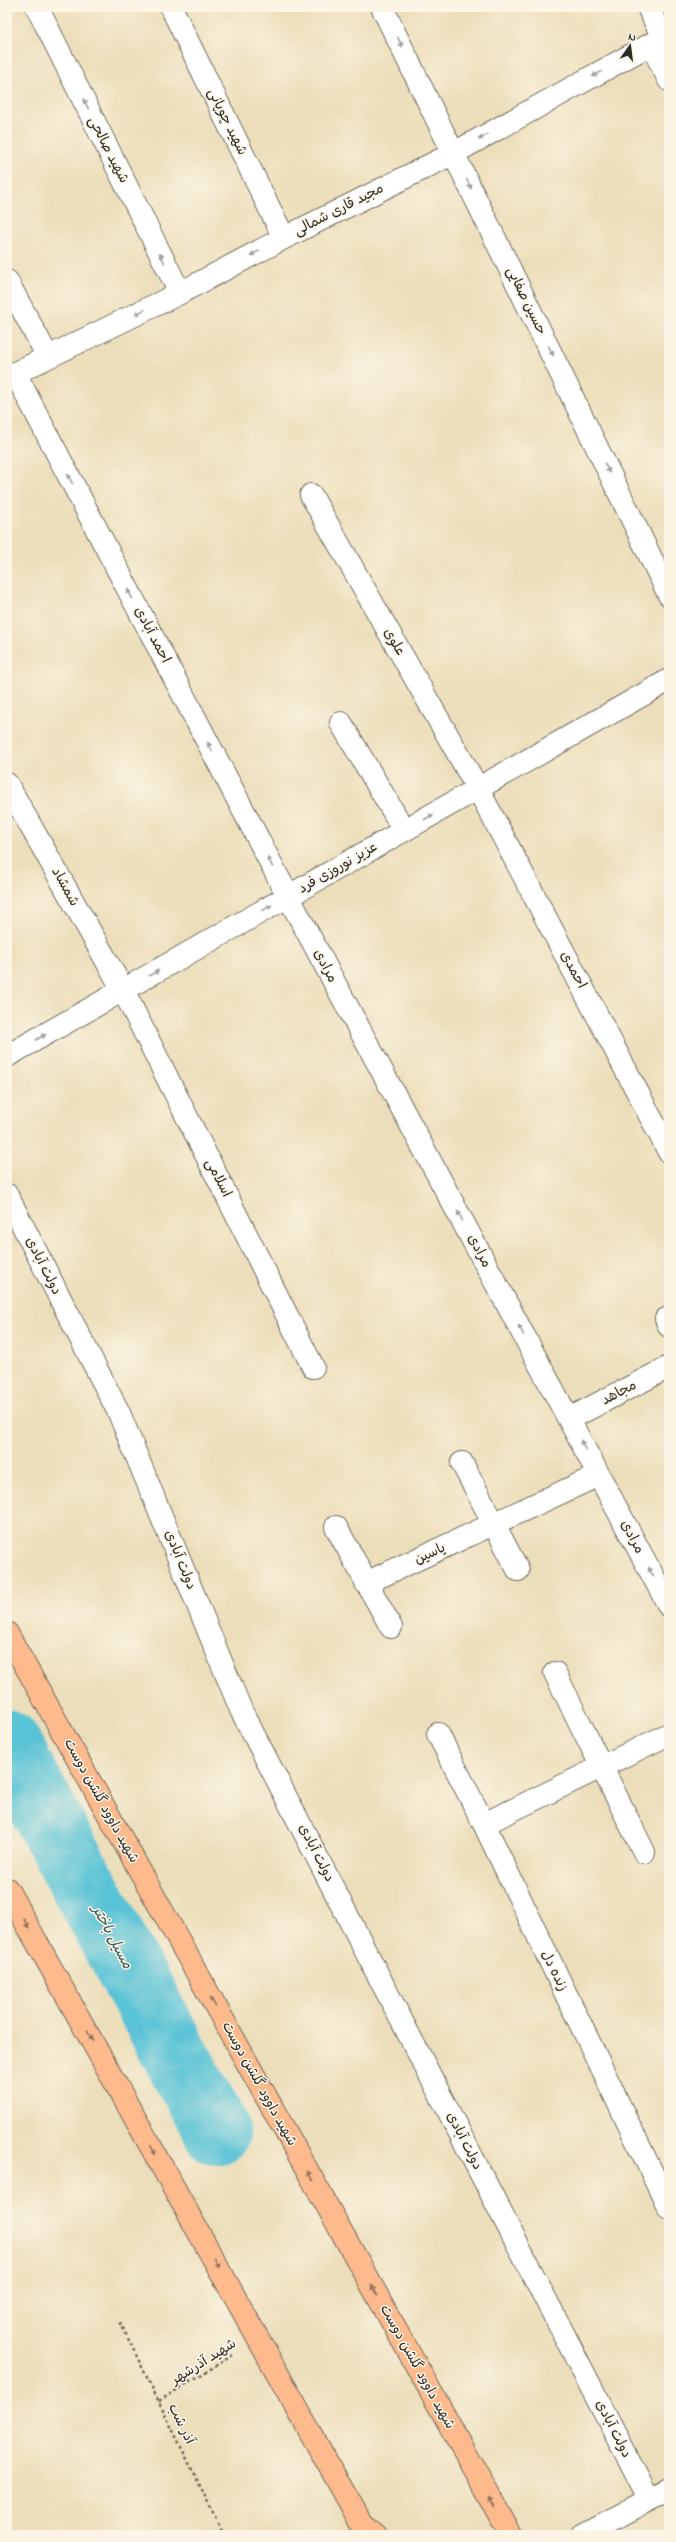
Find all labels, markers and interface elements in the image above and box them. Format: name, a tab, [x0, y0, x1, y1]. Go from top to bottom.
north arrow	[610, 26, 650, 66]
text: N	[627, 29, 638, 46]
one-way arrow	[397, 36, 403, 48]
one-way arrow	[591, 71, 603, 77]
street label: شهید چوپانی	[202, 85, 252, 159]
one-way arrow	[82, 99, 89, 110]
street label: شهید صالحی	[82, 113, 134, 187]
one-way arrow	[477, 133, 489, 140]
street label: مجید قاری شمالی	[290, 178, 388, 242]
one-way arrow	[466, 178, 472, 190]
one-way arrow	[249, 250, 261, 256]
one-way arrow	[159, 252, 165, 264]
street label: حسین صفایی	[500, 263, 552, 339]
one-way arrow	[134, 309, 145, 315]
one-way arrow	[548, 345, 554, 357]
one-way arrow	[604, 462, 610, 474]
one-way arrow	[67, 473, 73, 485]
one-way arrow	[127, 588, 134, 600]
street label: احمد آبادی	[128, 603, 176, 667]
street label: علوی	[378, 624, 410, 660]
one-way arrow	[207, 741, 213, 752]
one-way arrow	[423, 813, 435, 820]
street label: عزیز نوروزی فرد	[294, 837, 382, 899]
one-way arrow	[267, 856, 273, 868]
street label: شمشاد	[46, 864, 84, 910]
one-way arrow	[261, 905, 273, 912]
street label: مرادی	[307, 945, 343, 987]
street label: احمدی	[554, 947, 592, 993]
one-way arrow	[148, 969, 160, 976]
one-way arrow	[35, 1033, 47, 1040]
street label: اسلامی	[199, 1155, 237, 1201]
one-way arrow	[456, 1210, 463, 1221]
street label: مرادی	[461, 1230, 497, 1272]
street label: دولت آبادی	[19, 1233, 67, 1299]
one-way arrow	[518, 1324, 524, 1336]
street label: مجاهد	[598, 1375, 640, 1411]
one-way arrow	[579, 1439, 586, 1450]
street label: مرادی	[614, 1516, 650, 1558]
street label: دولت آبادی	[159, 1527, 201, 1593]
street label: یاسین	[411, 1538, 449, 1570]
one-way arrow	[647, 1566, 654, 1577]
street label: شهید داوود گلشن دوست	[58, 1735, 144, 1867]
street label: دولت آبادی	[292, 1820, 340, 1886]
water label: مسیل باختر	[85, 1899, 138, 1973]
one-way arrow	[23, 1917, 29, 1929]
street label: زنده دل	[535, 1947, 573, 1995]
one-way arrow	[210, 1996, 217, 2008]
street label: شهید داوود گلشن دوست	[216, 2018, 302, 2150]
one-way arrow	[86, 2031, 93, 2042]
street label: دولت آبادی	[440, 2108, 488, 2174]
one-way arrow	[150, 2144, 156, 2156]
one-way arrow	[307, 2171, 314, 2182]
one-way arrow	[213, 2257, 220, 2269]
one-way arrow	[370, 2284, 377, 2296]
street label: شهید داوود گلشن دوست	[374, 2301, 460, 2433]
street label: شهید آذرشهر	[167, 2334, 241, 2391]
street label: دولت آبادی	[589, 2396, 637, 2462]
street label: آذر شب	[162, 2400, 200, 2448]
one-way arrow	[489, 2495, 496, 2507]

